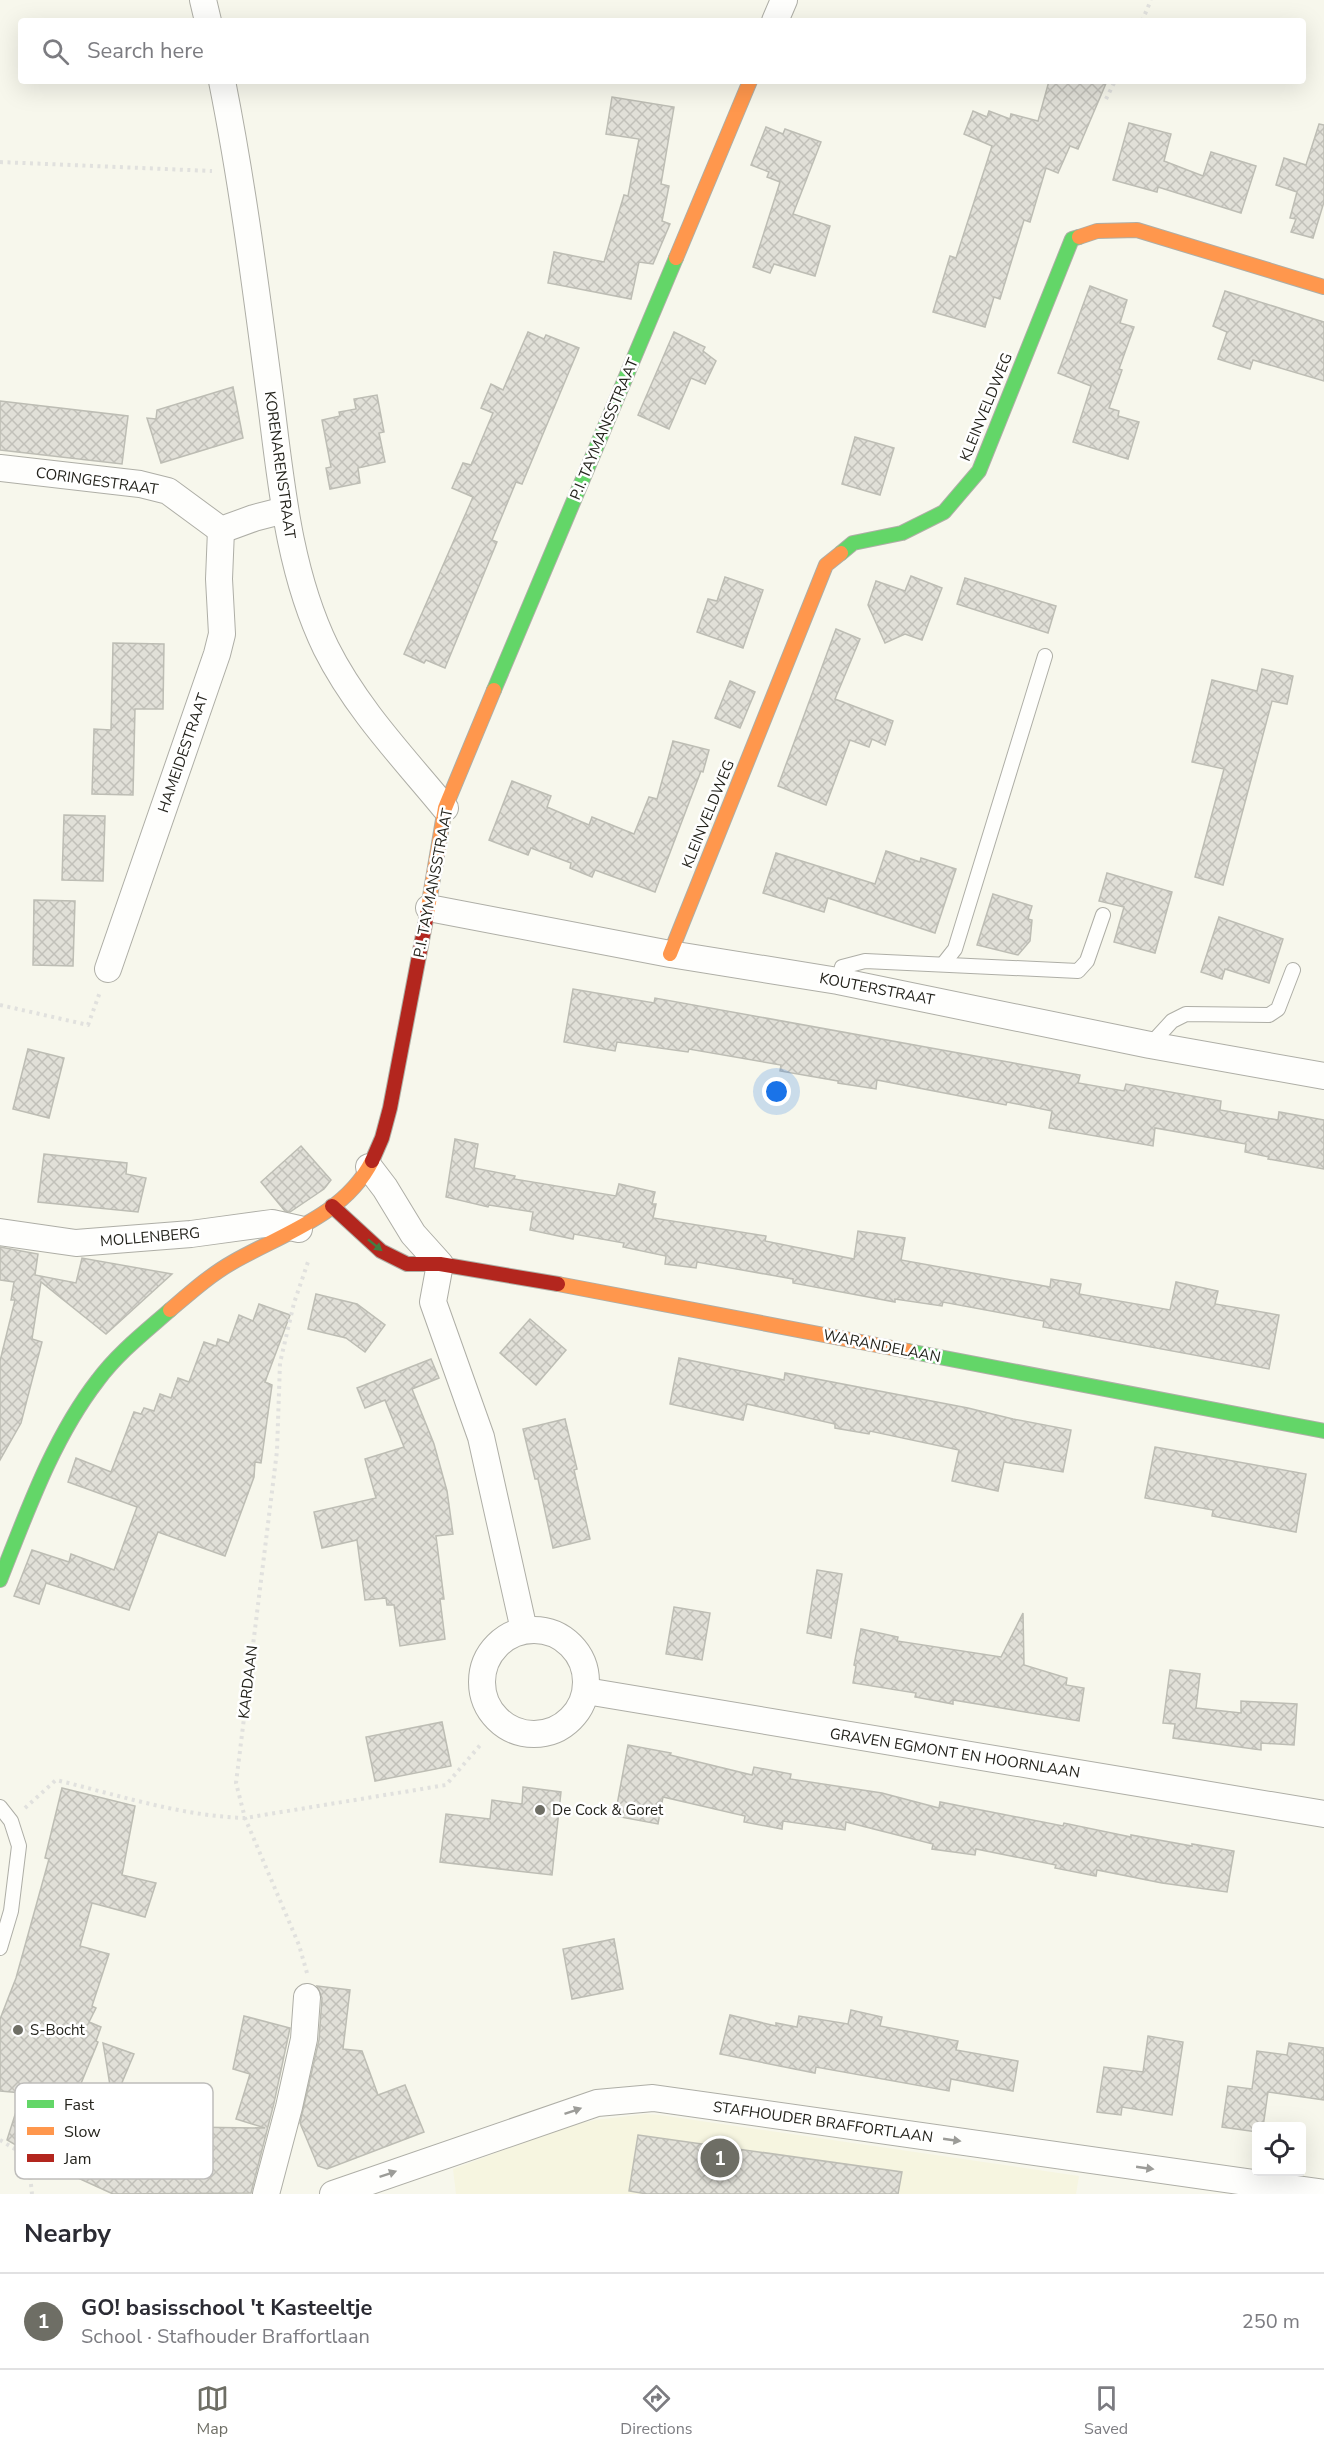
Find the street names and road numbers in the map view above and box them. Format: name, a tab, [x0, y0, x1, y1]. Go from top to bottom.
street label: KLEINVELDWEG	[955, 350, 1017, 464]
street label: P.I. TAYMANSSTRAAT	[565, 355, 643, 503]
street label: KORENARENSTRAAT	[260, 390, 300, 540]
street label: CORINGESTRAAT	[35, 463, 159, 499]
street label: HAMEIDESTRAAT	[153, 691, 213, 815]
street label: KLEINVELDWEG	[677, 757, 739, 871]
street label: P.I. TAYMANSSTRAAT	[409, 806, 457, 960]
street label: KOUTERSTRAAT	[818, 968, 936, 1010]
street label: MOLLENBERG	[99, 1223, 201, 1251]
street label: WARANDELAAN	[822, 1325, 942, 1367]
street label: KARDAAN	[234, 1644, 262, 1720]
street label: GRAVEN EGMONT EN HOORNLAAN	[829, 1723, 1081, 1783]
street label: STAFHOUDER BRAFFORTLAAN	[712, 2097, 934, 2147]

